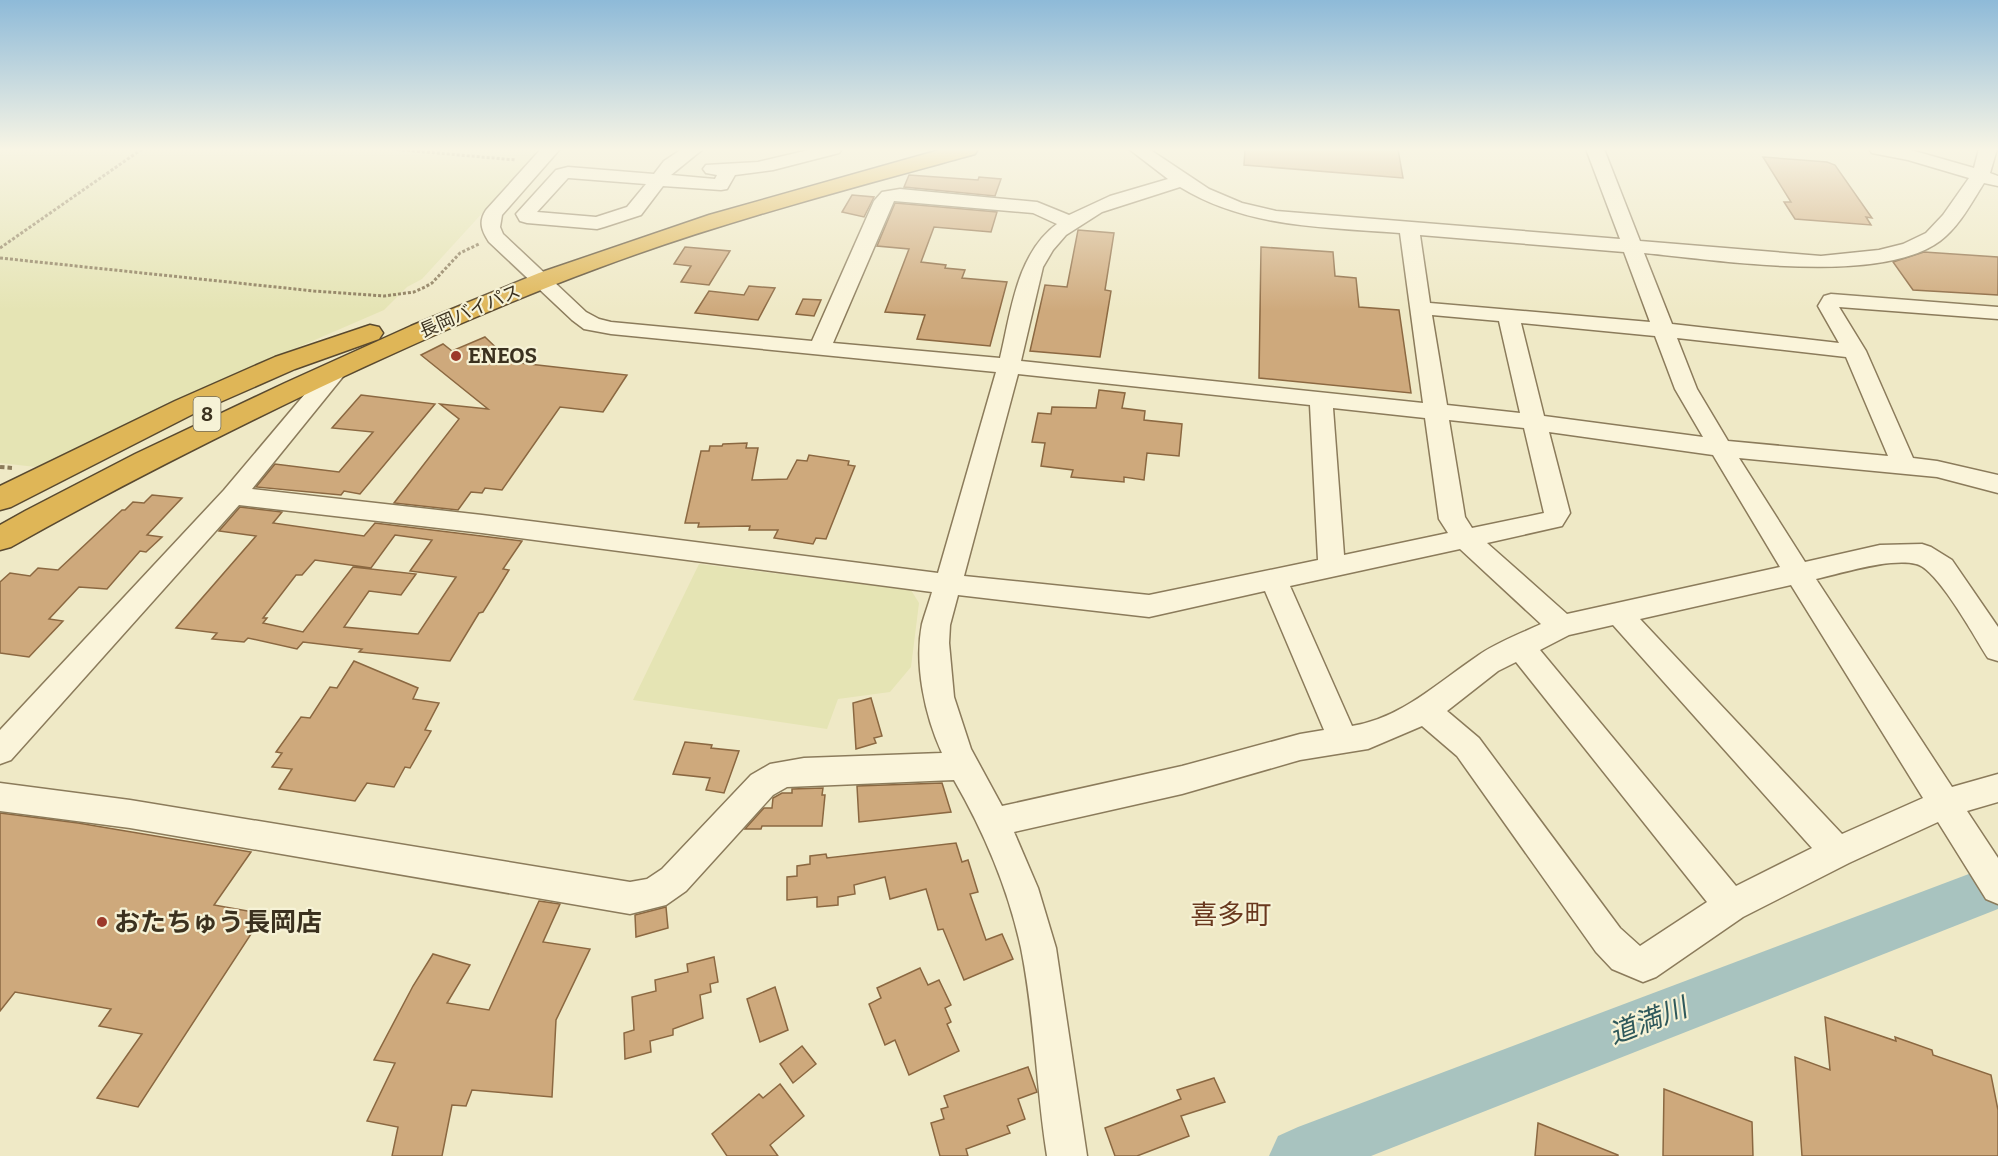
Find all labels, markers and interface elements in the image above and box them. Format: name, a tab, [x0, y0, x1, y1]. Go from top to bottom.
street label: 長岡バイパス	[416, 280, 524, 342]
place label: ENEOS	[468, 343, 537, 369]
marker: ENEOS	[449, 349, 463, 363]
road number: 8	[194, 397, 220, 431]
district label: 喜多町	[1191, 899, 1272, 931]
place label: おたちゅう長岡店	[114, 907, 322, 938]
marker: おたちゅう長岡店	[95, 915, 109, 929]
water label: 道満川	[1604, 990, 1694, 1050]

